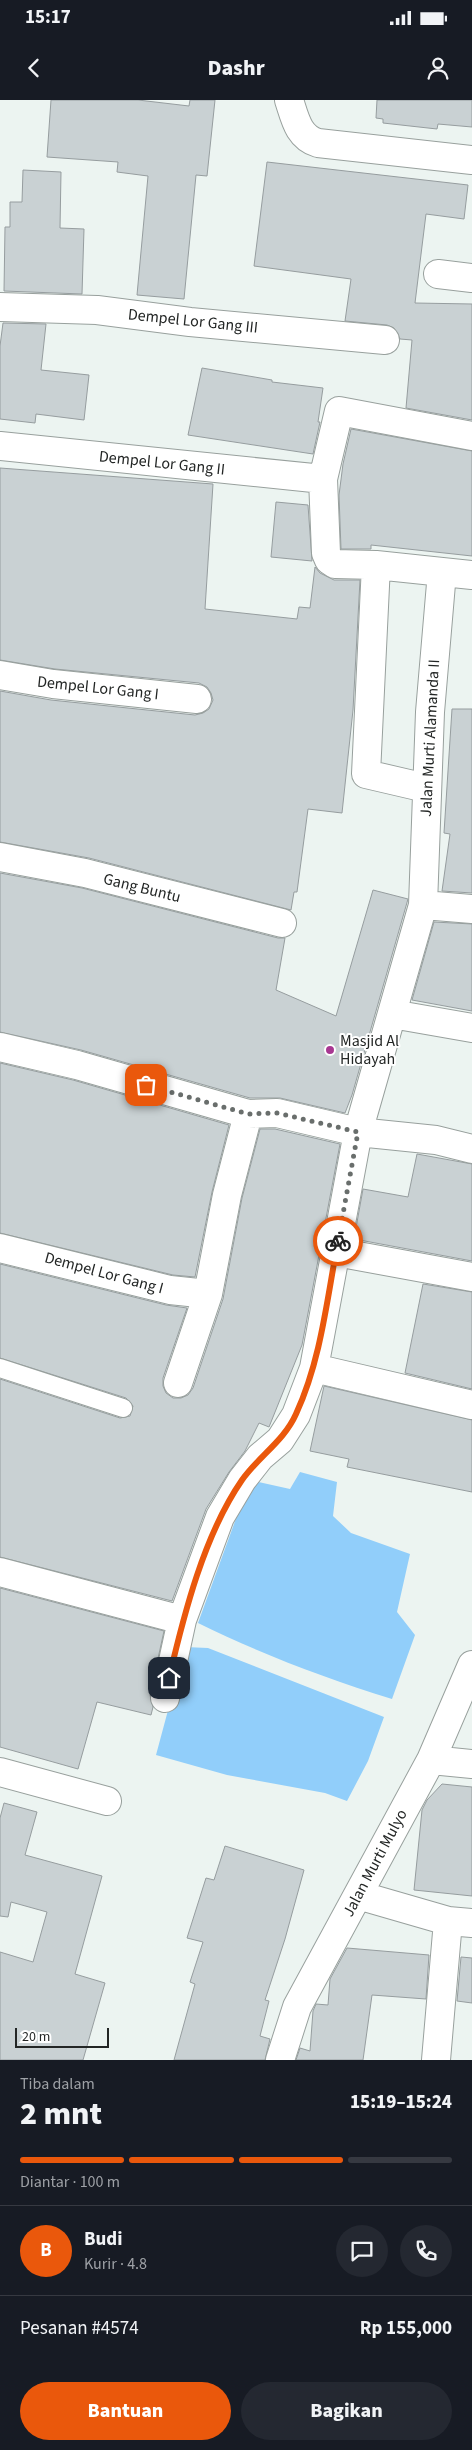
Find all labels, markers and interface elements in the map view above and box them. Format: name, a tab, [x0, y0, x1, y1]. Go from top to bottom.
text: 15:17	[25, 4, 71, 31]
text: Dashr	[207, 52, 265, 84]
icon: back	[20, 54, 48, 82]
icon: person	[424, 54, 452, 82]
street label: Dempel Lor Gang III	[127, 303, 259, 339]
street label: Dempel Lor Gang II	[98, 445, 226, 481]
street label: Jalan Murti Alamanda II	[415, 659, 445, 817]
street label: Dempel Lor Gang I	[36, 671, 160, 705]
street label: Gang Buntu	[101, 868, 183, 908]
place label: Masjid Al Hidayah	[340, 1030, 399, 1070]
marker: Masjid Al Hidayah	[324, 1044, 336, 1056]
pin	[125, 1064, 167, 1106]
icon: bag	[132, 1071, 160, 1099]
courier	[313, 1216, 363, 1266]
icon: bike	[324, 1227, 352, 1255]
street label: Dempel Lor Gang I	[42, 1247, 166, 1299]
pin	[148, 1657, 190, 1699]
icon: home	[155, 1664, 183, 1692]
street label: Jalan Murti Mulyo	[337, 1805, 413, 1921]
scale bar	[15, 2025, 109, 2048]
text: 20 m	[22, 2027, 50, 2047]
text: Tiba dalam	[20, 2073, 95, 2095]
text: 15:19–15:24	[350, 2089, 452, 2116]
text: 2 mnt	[20, 2091, 102, 2137]
text: Diantar · 100 m	[20, 2171, 120, 2193]
button: chat	[336, 2225, 388, 2277]
button: phone	[400, 2225, 452, 2277]
text: Budi	[84, 2226, 122, 2253]
text: B	[40, 2237, 52, 2264]
text: Kurir · 4.8	[84, 2253, 147, 2275]
text: Pesanan #4574	[20, 2315, 139, 2342]
text: Rp 155,000	[360, 2315, 452, 2342]
button: Bantuan	[20, 2382, 231, 2440]
button: Bagikan	[241, 2382, 452, 2440]

